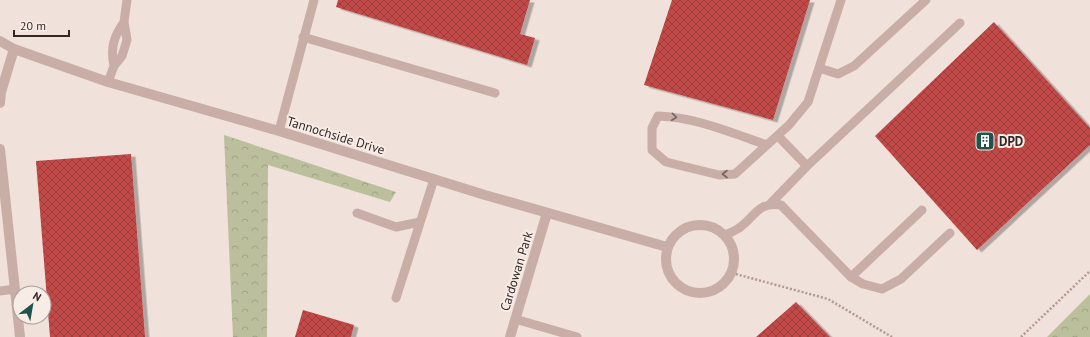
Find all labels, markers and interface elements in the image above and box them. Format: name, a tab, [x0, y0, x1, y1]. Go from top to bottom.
scale bar	[14, 12, 69, 38]
text: 20 m	[20, 18, 46, 33]
street label: Tannochside Drive	[285, 112, 387, 158]
one-way arrow	[671, 112, 677, 121]
building icon: DPD	[974, 130, 996, 152]
place label: DPD	[999, 133, 1023, 150]
one-way arrow	[722, 170, 728, 179]
street label: Cardowan Park	[496, 229, 537, 313]
north arrow	[12, 285, 52, 325]
text: N	[30, 289, 44, 304]

